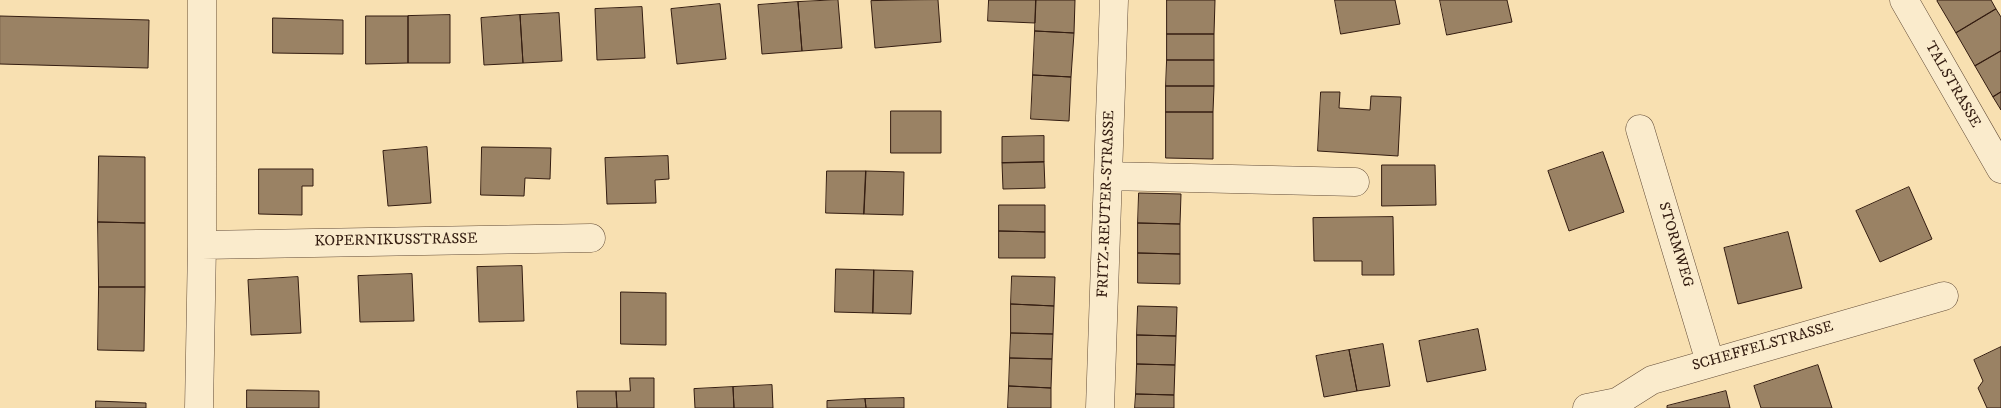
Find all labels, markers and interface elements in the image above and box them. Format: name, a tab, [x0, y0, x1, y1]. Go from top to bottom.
street label: TALSTRASSE	[1920, 39, 1984, 131]
street label: FRITZ-REUTER-STRASSE	[1095, 110, 1119, 298]
street label: STORMWEG	[1653, 200, 1697, 290]
street label: KOPERNIKUSSTRASSE	[314, 231, 478, 251]
street label: SCHEFFELSTRASSE	[1690, 318, 1836, 376]

